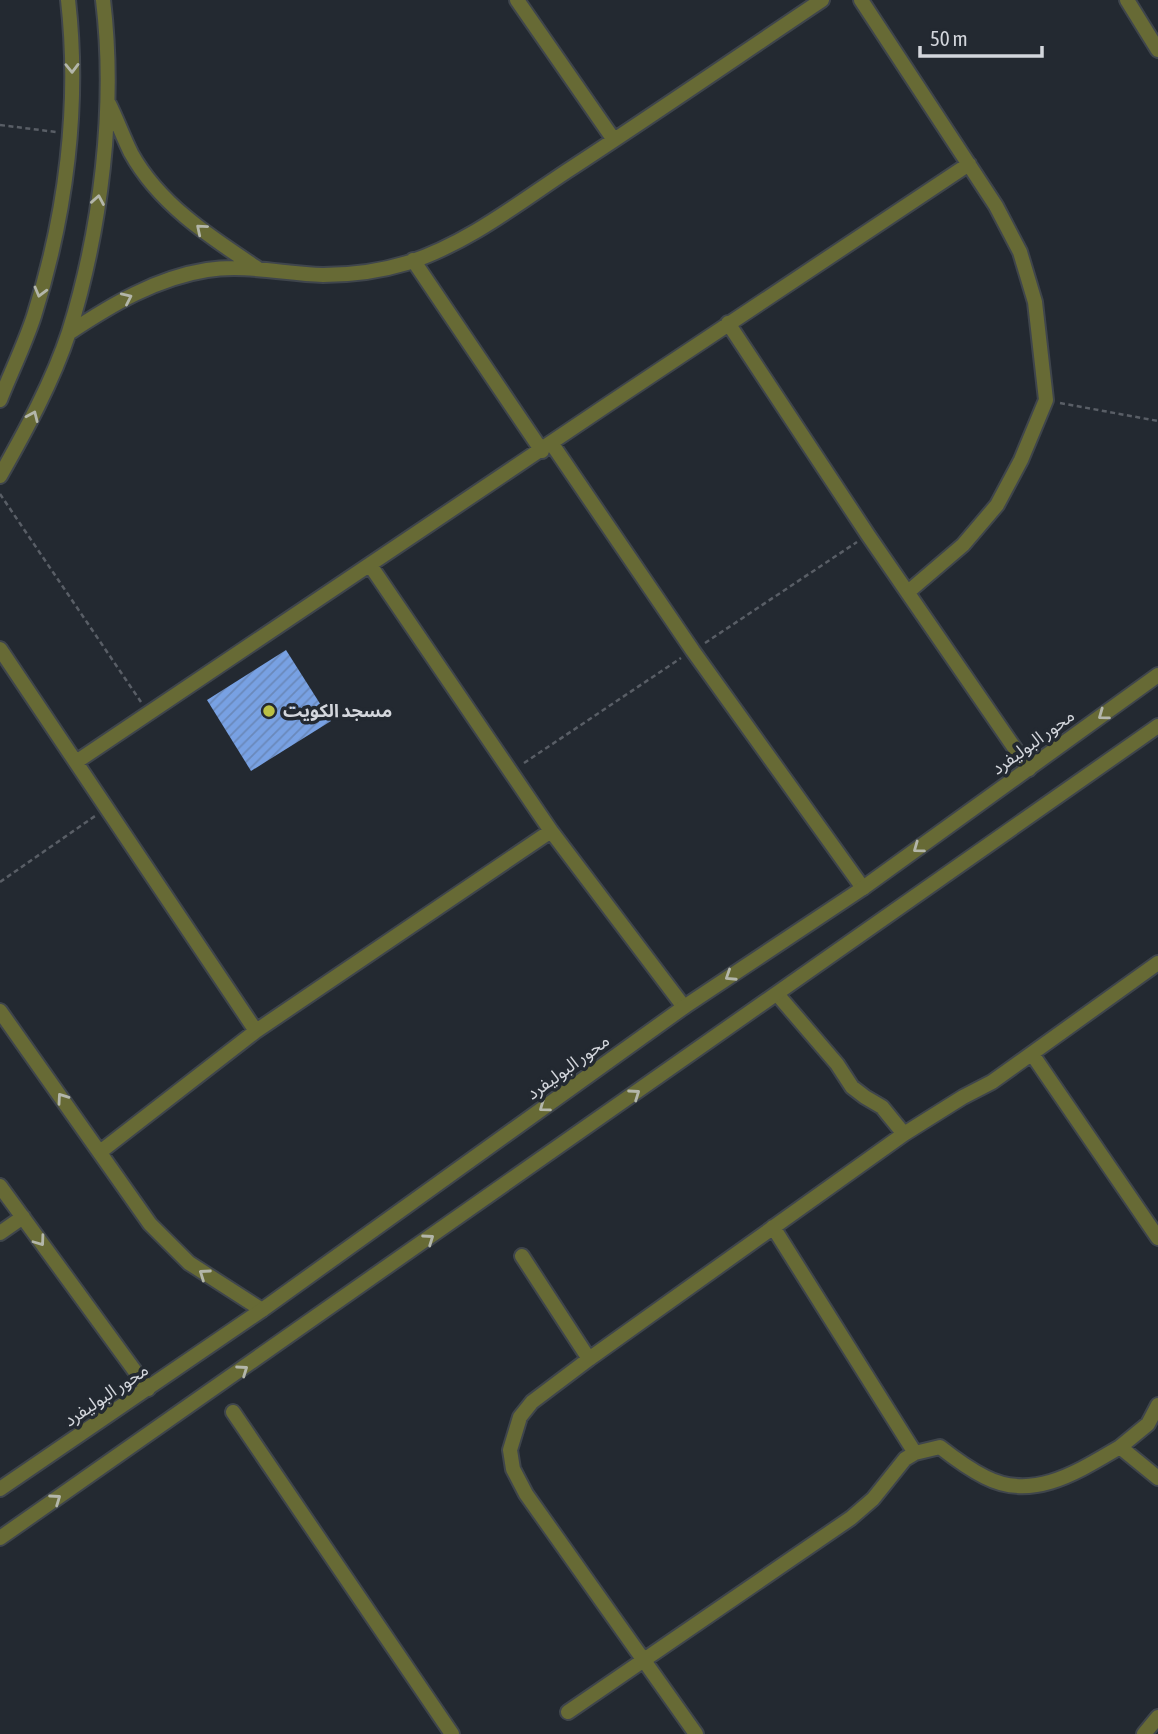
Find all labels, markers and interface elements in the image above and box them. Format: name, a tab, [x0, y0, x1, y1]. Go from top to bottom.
scale bar	[920, 14, 1042, 58]
text: 50 m	[930, 26, 968, 50]
one-way arrow	[65, 63, 80, 74]
one-way arrow	[90, 194, 105, 206]
one-way arrow	[196, 225, 209, 237]
one-way arrow	[34, 286, 49, 298]
one-way arrow	[120, 292, 132, 306]
one-way arrow	[24, 411, 38, 424]
place label: مسجد الكويت	[283, 700, 392, 721]
marker: مسجد الكويت	[261, 703, 277, 719]
street label: محور البوليفرد	[987, 704, 1079, 780]
one-way arrow	[1098, 707, 1111, 719]
one-way arrow	[913, 840, 926, 852]
one-way arrow	[725, 968, 738, 980]
street label: محور البوليفرد	[522, 1029, 614, 1105]
one-way arrow	[627, 1090, 640, 1102]
one-way arrow	[58, 1093, 70, 1106]
one-way arrow	[539, 1099, 552, 1111]
one-way arrow	[32, 1233, 44, 1246]
one-way arrow	[421, 1235, 434, 1247]
one-way arrow	[199, 1270, 212, 1282]
street label: محور البوليفرد	[59, 1359, 153, 1431]
one-way arrow	[235, 1366, 248, 1378]
one-way arrow	[48, 1495, 61, 1508]

